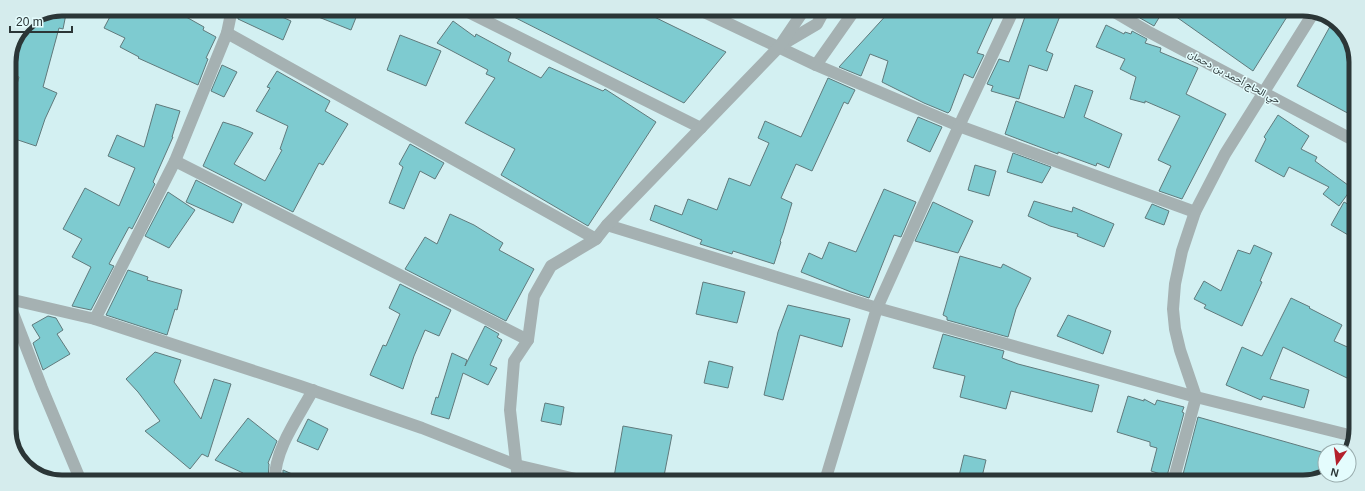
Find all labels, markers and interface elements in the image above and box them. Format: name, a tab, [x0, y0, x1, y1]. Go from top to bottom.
scale bar	[10, 8, 72, 34]
text: 20 m	[16, 15, 43, 29]
street label: حي الحاج أحمد بن دحمان	[1185, 48, 1282, 109]
north arrow	[1317, 443, 1357, 483]
text: N	[1329, 466, 1340, 479]

